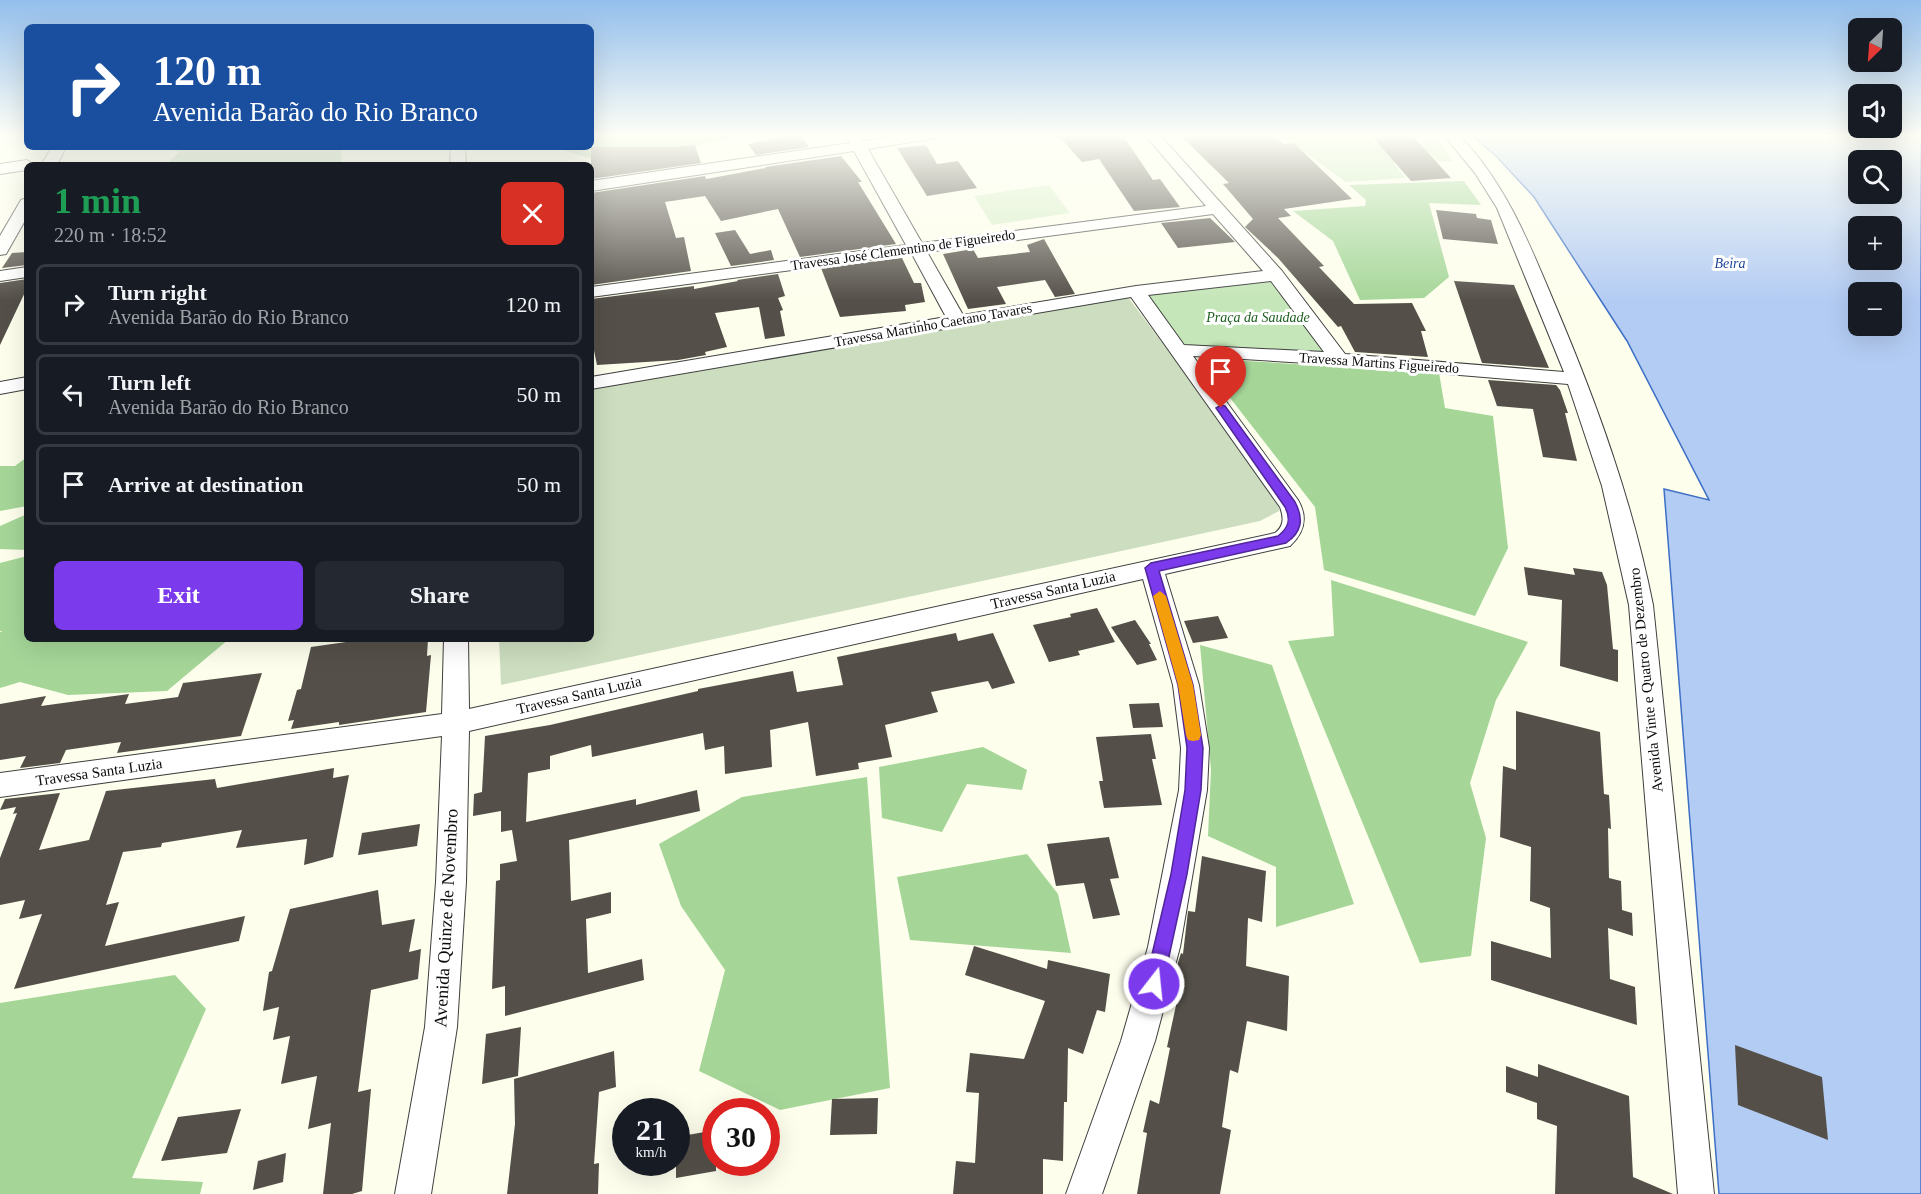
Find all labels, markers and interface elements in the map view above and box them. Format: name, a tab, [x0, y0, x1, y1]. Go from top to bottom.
north arrow	[1848, 18, 1902, 72]
map controls	[1848, 18, 1902, 336]
icon: right	[54, 48, 132, 126]
text: 120 m	[153, 48, 262, 94]
button: sound	[1848, 84, 1902, 138]
text: Avenida Barão do Rio Branco	[153, 97, 478, 127]
button: search	[1848, 150, 1902, 204]
text: 1 min	[54, 181, 141, 221]
button: close	[501, 182, 564, 245]
button: +	[1848, 216, 1902, 270]
text: 220 m · 18:52	[54, 224, 167, 246]
street label: Travessa José Clementino de Figueiredo	[790, 227, 1016, 273]
water label: Beira	[1714, 256, 1746, 271]
text: Turn right	[108, 280, 207, 305]
button: −	[1848, 282, 1902, 336]
icon: right	[57, 288, 90, 321]
text: 120 m	[505, 292, 561, 317]
street label: Travessa Martinho Caetano Tavares	[833, 300, 1033, 350]
text: Avenida Barão do Rio Branco	[108, 306, 349, 328]
park label: Praça da Saudade	[1205, 310, 1310, 325]
pin	[1195, 346, 1246, 408]
street label: Travessa Martins Figueiredo	[1298, 350, 1460, 376]
icon: arrive	[1204, 355, 1237, 388]
text: Turn left	[108, 370, 191, 395]
icon: left	[57, 378, 90, 411]
text: 50 m	[516, 382, 561, 407]
text: Avenida Barão do Rio Branco	[108, 396, 349, 418]
icon: arrive	[57, 468, 90, 501]
text: Arrive at destination	[108, 472, 304, 497]
text: 50 m	[516, 472, 561, 497]
button: Exit	[54, 561, 303, 630]
button: Share	[315, 561, 564, 630]
street label: Avenida Vinte e Quatro de Dezembro	[1626, 567, 1666, 793]
street label: Travessa Santa Luzia	[989, 568, 1117, 612]
street label: Travessa Santa Luzia	[515, 673, 643, 717]
street label: Travessa Santa Luzia	[35, 755, 164, 789]
street label: Avenida Quinze de Novembro	[430, 808, 462, 1028]
position arrow	[1122, 952, 1186, 1016]
speed limit sign: 30	[702, 1098, 780, 1176]
text: 21	[636, 1113, 666, 1146]
text: km/h	[636, 1144, 666, 1160]

